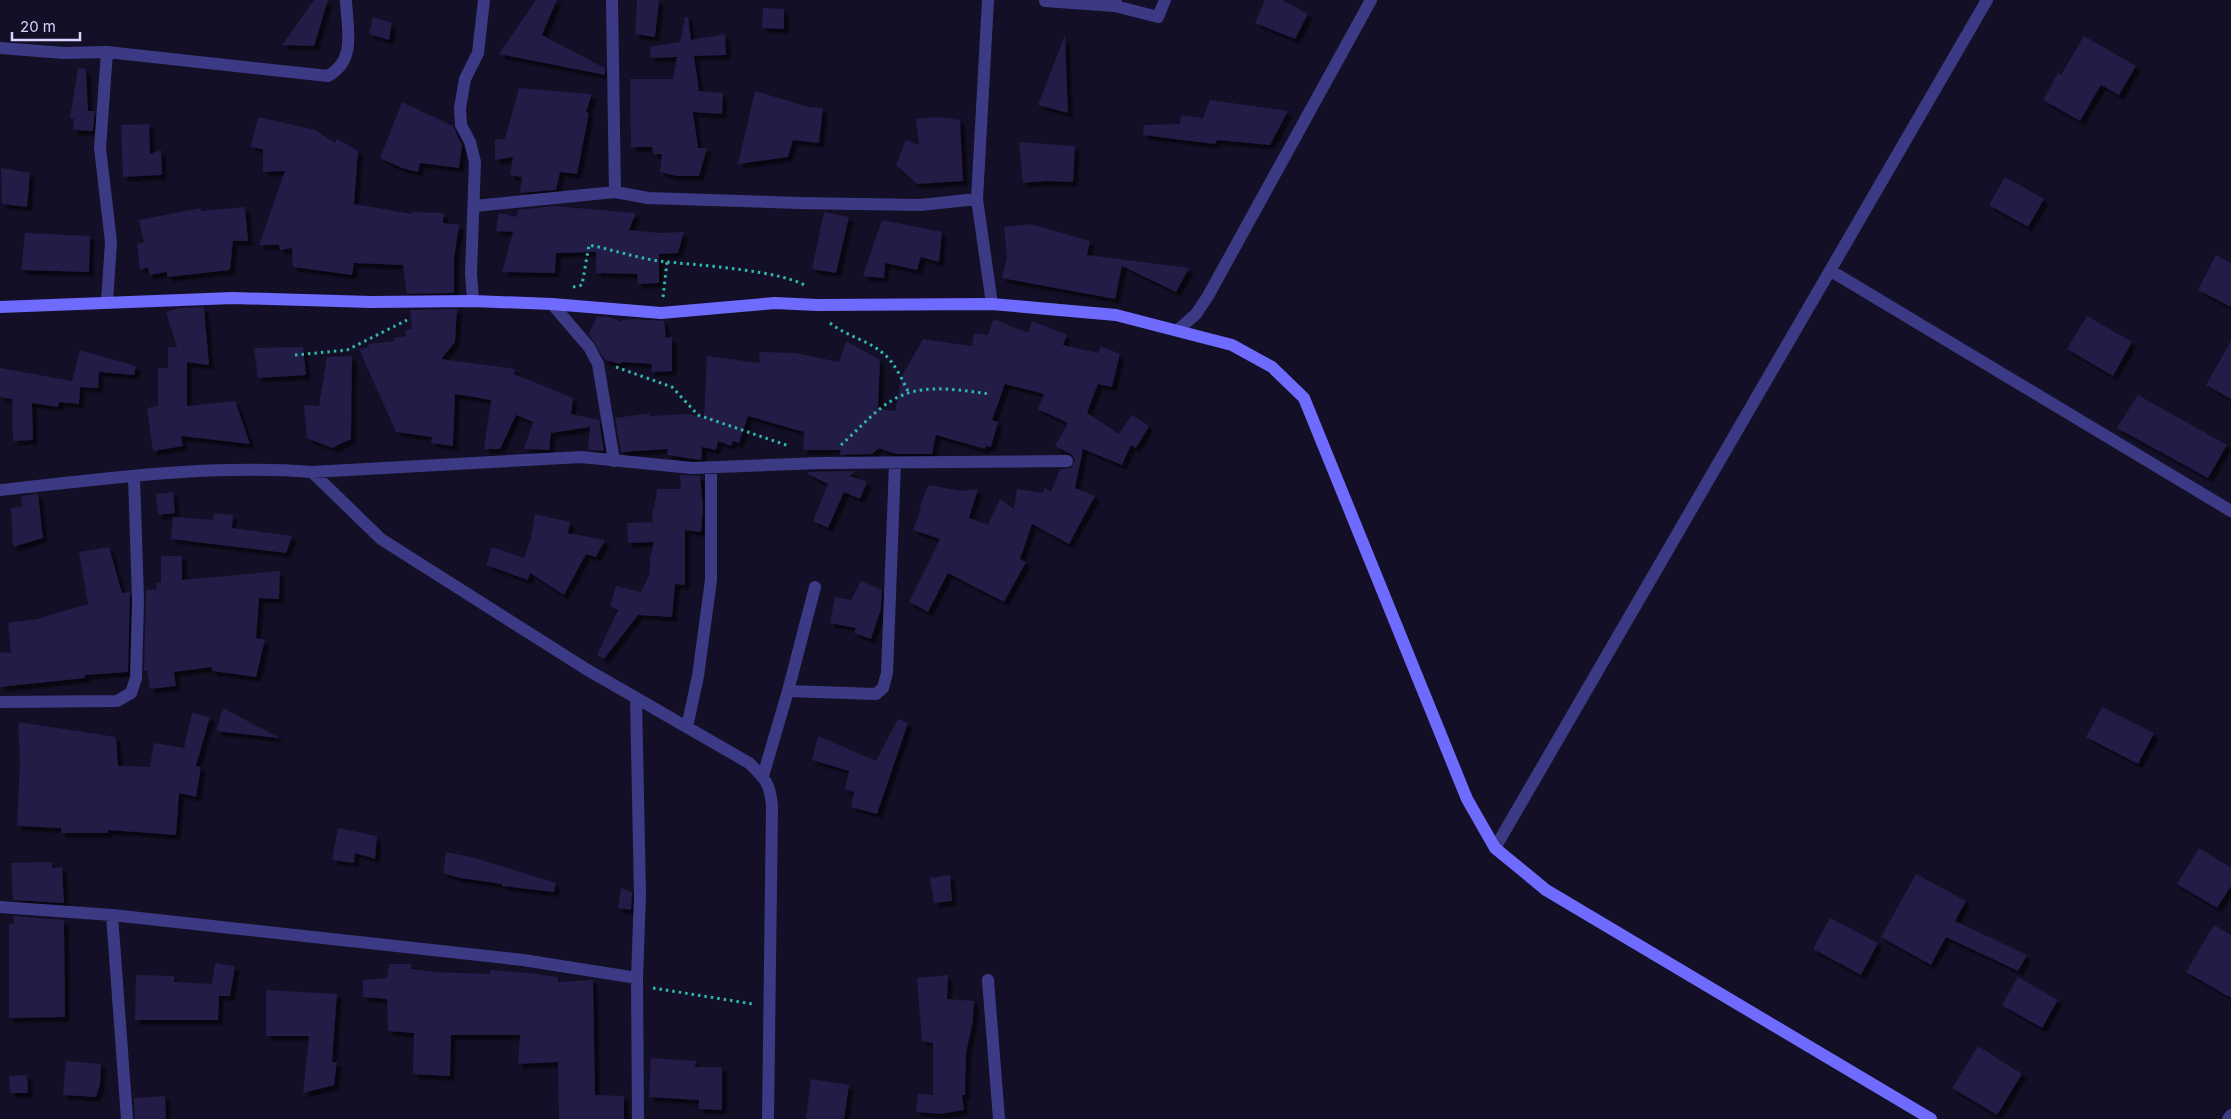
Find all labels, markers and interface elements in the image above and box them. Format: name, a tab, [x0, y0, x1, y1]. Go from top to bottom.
scale bar	[12, 10, 80, 42]
text: 20 m	[20, 17, 56, 36]

